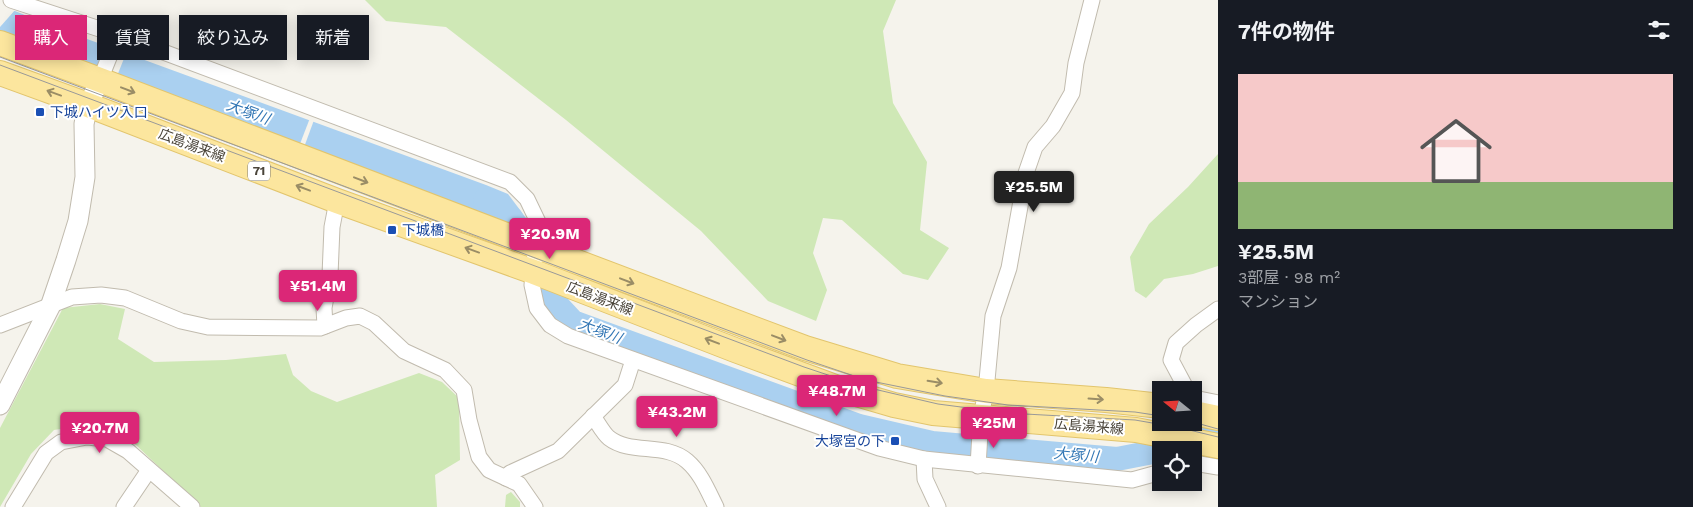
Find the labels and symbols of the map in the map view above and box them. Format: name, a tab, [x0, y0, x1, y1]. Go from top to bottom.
one-way arrow	[120, 86, 135, 95]
one-way arrow	[46, 88, 62, 97]
water label: 大塚川	[224, 96, 274, 129]
place label: 下城ハイツ入口	[50, 104, 148, 120]
marker: 下城ハイツ入口	[34, 106, 46, 118]
street label: 広島湯来線	[156, 125, 228, 165]
road number: 71	[248, 162, 270, 180]
pin: ¥25.5M	[993, 170, 1075, 213]
one-way arrow	[353, 175, 368, 185]
one-way arrow	[296, 183, 312, 192]
pin: ¥20.9M	[509, 218, 591, 260]
place label: 下城橋	[402, 222, 444, 238]
marker: 下城橋	[386, 224, 398, 236]
one-way arrow	[465, 245, 481, 254]
pin: ¥51.4M	[277, 270, 359, 312]
one-way arrow	[619, 277, 634, 286]
street label: 広島湯来線	[564, 278, 636, 318]
water label: 大塚川	[576, 315, 626, 348]
one-way arrow	[771, 334, 786, 343]
one-way arrow	[705, 336, 720, 345]
pin: ¥48.7M	[796, 374, 878, 417]
one-way arrow	[926, 378, 942, 388]
north arrow	[1152, 381, 1202, 431]
one-way arrow	[1088, 394, 1104, 404]
pin: ¥43.2M	[636, 396, 718, 438]
pin: ¥25M	[964, 406, 1024, 449]
pin: ¥20.7M	[59, 412, 141, 454]
street label: 広島湯来線	[1053, 415, 1125, 437]
place label: 大塚宮の下	[815, 433, 885, 449]
marker: 大塚宮の下	[889, 435, 901, 447]
water label: 大塚川	[1053, 444, 1101, 466]

